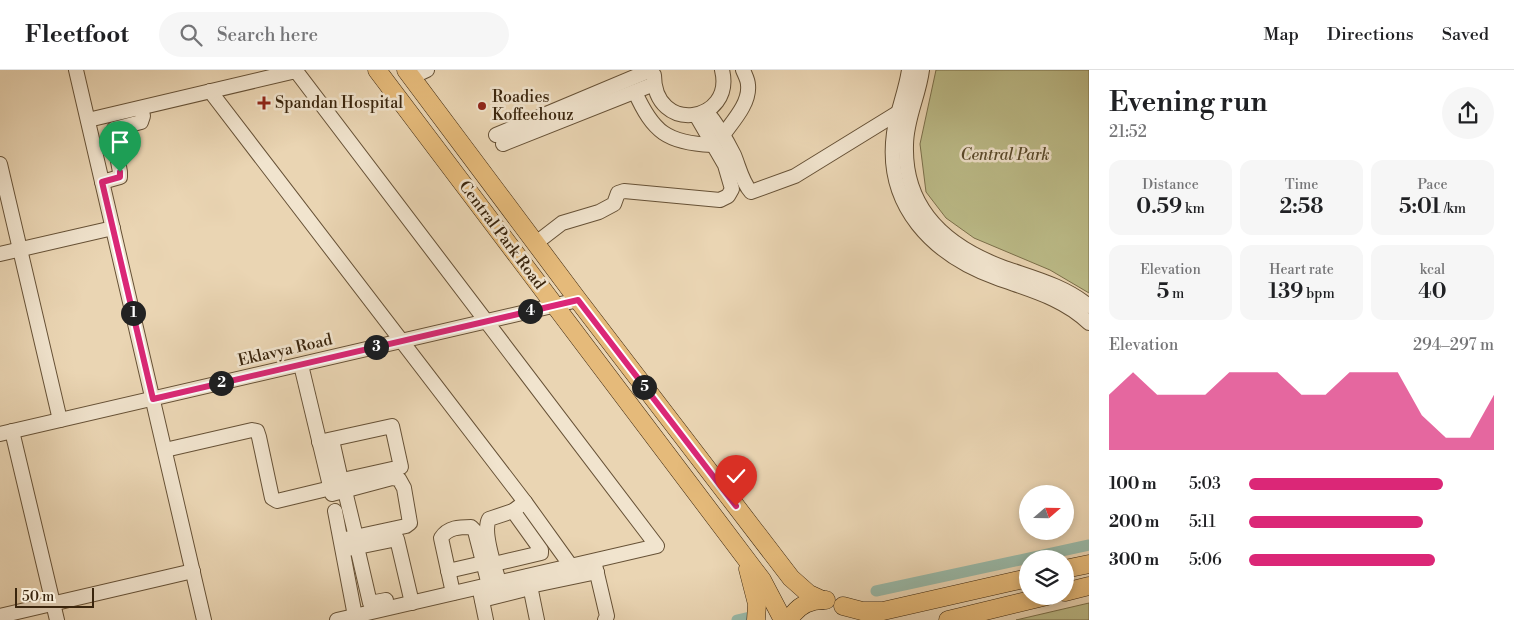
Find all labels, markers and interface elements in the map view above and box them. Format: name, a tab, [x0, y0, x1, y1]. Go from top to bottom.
search box	[159, 12, 509, 57]
text: Fleetfoot	[25, 20, 129, 50]
icon: search	[177, 21, 205, 49]
text: Search here	[217, 23, 318, 47]
text: Map	[1263, 23, 1299, 46]
text: Directions	[1327, 23, 1414, 46]
text: Saved	[1442, 23, 1489, 46]
text: Evening run	[1109, 85, 1268, 120]
place label: Roadies Koffeehouz	[492, 87, 574, 125]
button: share	[1442, 87, 1494, 139]
place label: Spandan Hospital	[275, 93, 403, 113]
marker: Spandan Hospital	[257, 96, 271, 110]
marker: Roadies Koffeehouz	[476, 100, 488, 112]
pin	[99, 121, 141, 172]
text: 21:52	[1109, 122, 1147, 142]
icon: arrive	[106, 128, 134, 156]
park label: Central Park	[960, 145, 1050, 165]
text: Distance	[1142, 176, 1199, 194]
text: Time	[1285, 176, 1318, 194]
text: Pace	[1417, 176, 1448, 194]
street label: Central Park Road	[455, 177, 549, 293]
text: 0.59	[1136, 194, 1182, 220]
text: 2:58	[1280, 194, 1323, 220]
text: 5:01	[1399, 194, 1441, 220]
text: km	[1182, 200, 1205, 218]
text: /km	[1441, 200, 1466, 218]
text: Elevation	[1140, 261, 1201, 279]
text: Heart rate	[1269, 261, 1334, 279]
text: kcal	[1420, 261, 1445, 279]
text: 5	[1157, 279, 1169, 305]
text: 139	[1268, 279, 1303, 305]
text: 40	[1418, 279, 1447, 305]
text: m	[1169, 285, 1184, 303]
text: bpm	[1303, 285, 1335, 303]
pin: 4	[518, 298, 542, 324]
pin: 1	[120, 300, 146, 326]
text: 4	[526, 302, 535, 320]
text: 1	[130, 304, 137, 322]
street label: Eklavya Road	[236, 329, 334, 371]
pin: 3	[364, 334, 388, 360]
text: Elevation	[1109, 335, 1178, 355]
text: 294–297 m	[1413, 335, 1494, 355]
text: 3	[372, 338, 381, 356]
pin: 2	[208, 370, 234, 396]
text: 2	[217, 374, 226, 392]
pin: 5	[632, 374, 656, 400]
text: 5	[640, 378, 649, 396]
pin	[715, 455, 757, 506]
icon: check	[722, 462, 750, 490]
text: 100 m	[1109, 474, 1157, 494]
text: 5:03	[1189, 474, 1221, 494]
north arrow	[1019, 485, 1074, 540]
map controls	[1019, 485, 1074, 605]
text: 200 m	[1109, 512, 1159, 532]
text: 5:11	[1189, 512, 1216, 532]
button: layers	[1019, 550, 1074, 605]
text: 300 m	[1109, 550, 1159, 570]
text: 5:06	[1189, 550, 1222, 570]
scale bar	[15, 585, 94, 608]
text: 50 m	[22, 588, 54, 606]

